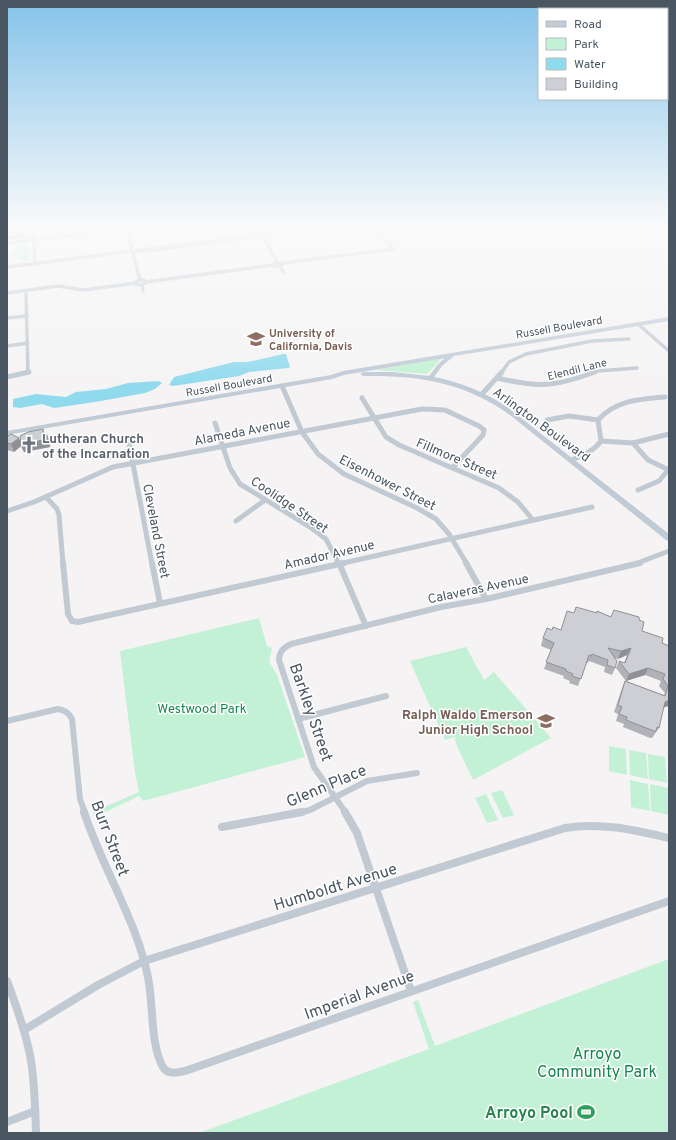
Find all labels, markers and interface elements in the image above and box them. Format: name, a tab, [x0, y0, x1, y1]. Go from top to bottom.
legend	[538, 8, 668, 100]
text: Road	[574, 17, 602, 33]
text: Park	[574, 37, 599, 53]
text: Water	[574, 57, 606, 73]
text: Building	[574, 77, 618, 93]
street label: Russell Boulevard	[515, 313, 604, 342]
place label: University of California, Davis	[269, 327, 353, 354]
school or university icon: University of California, Davis	[246, 329, 266, 349]
street label: Elendil Lane	[546, 356, 608, 384]
street label: Russell Boulevard	[185, 371, 274, 400]
street label: Arlington Boulevard	[489, 385, 593, 466]
street label: Alameda Avenue	[193, 416, 292, 450]
place label: Lutheran Church of the Incarnation	[42, 432, 150, 463]
church icon: Lutheran Church of the Incarnation	[19, 435, 39, 455]
street label: Fillmore Street	[413, 436, 499, 484]
street label: Eisenhower Street	[336, 453, 438, 515]
street label: Coolidge Street	[247, 474, 331, 538]
street label: Cleveland Street	[138, 483, 172, 580]
street label: Amador Avenue	[283, 538, 376, 574]
street label: Calaveras Avenue	[426, 571, 530, 608]
street label: Barkley Street	[284, 661, 336, 764]
park label: Westwood Park	[157, 702, 247, 718]
place label: Ralph Waldo Emerson Junior High School	[402, 708, 533, 739]
school or university icon: Ralph Waldo Emerson Junior High School	[536, 711, 556, 731]
street label: Glenn Place	[283, 761, 370, 813]
street label: Burr Street	[85, 798, 133, 880]
street label: Humboldt Avenue	[272, 860, 400, 916]
street label: Imperial Avenue	[302, 967, 417, 1025]
park label: Arroyo Community Park	[537, 1045, 657, 1083]
sports icon: Arroyo Pool	[576, 1102, 596, 1122]
place label: Arroyo Pool	[485, 1104, 573, 1124]

